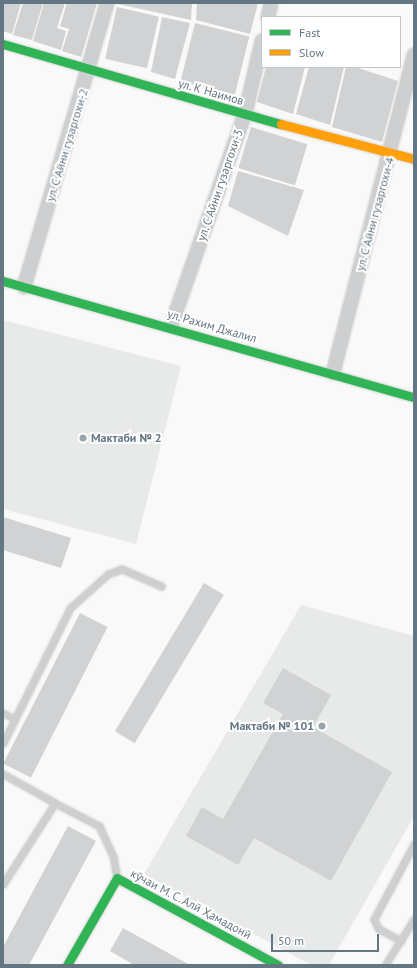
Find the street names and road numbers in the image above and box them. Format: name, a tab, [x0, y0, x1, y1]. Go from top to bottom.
street label: ул. К Наимов	[176, 76, 246, 108]
street label: ул. С Айни гузаргохи-2	[43, 86, 91, 204]
street label: ул. С Айни гузаргохи-3	[194, 126, 246, 244]
street label: ул. С Айни гузаргохи-4	[353, 155, 397, 273]
street label: ул. Рахим Джалил	[165, 306, 259, 346]
street label: кӯчаи М. С. Алӣ Ҳамадонӣ	[127, 866, 255, 942]

